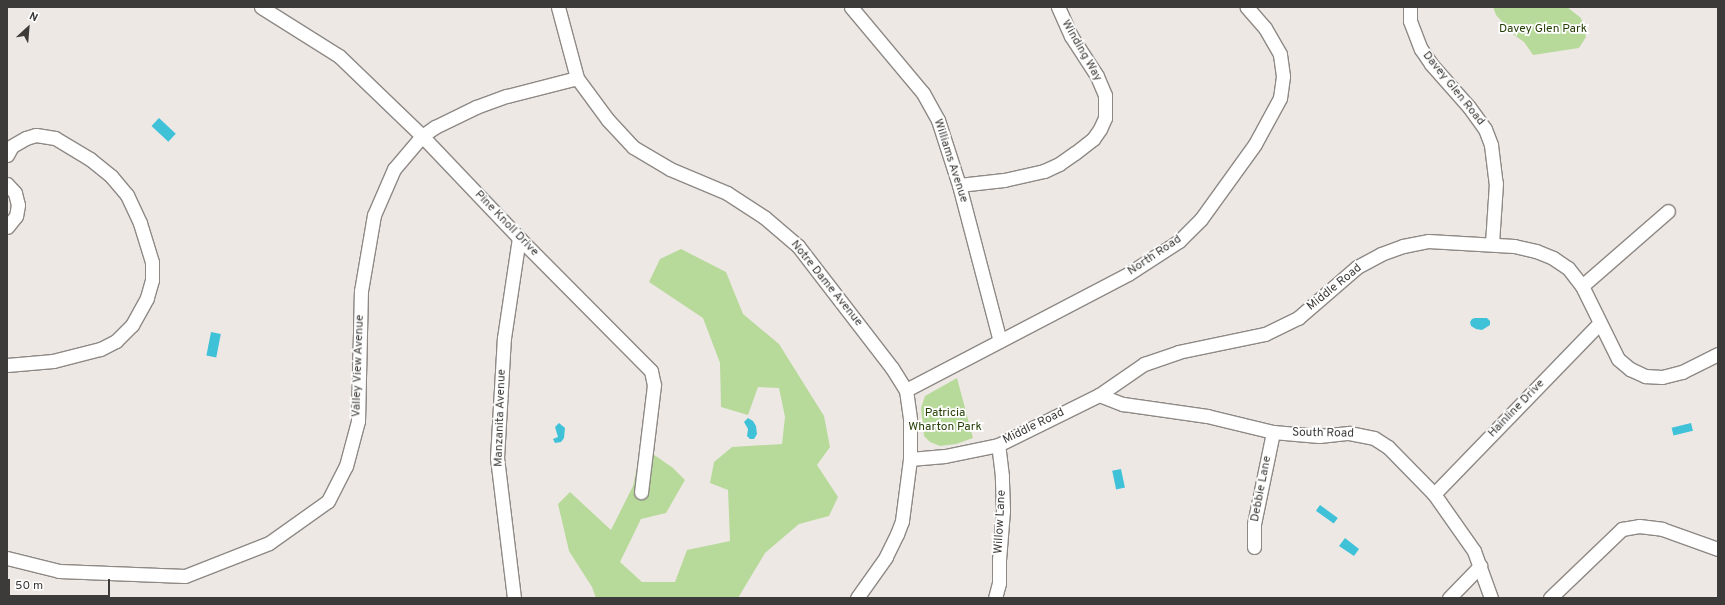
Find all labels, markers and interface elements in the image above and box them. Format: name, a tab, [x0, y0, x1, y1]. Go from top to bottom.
north arrow	[8, 8, 48, 48]
text: N	[27, 9, 40, 25]
street label: Winding Way	[1058, 18, 1104, 84]
park label: Davey Glen Park	[1499, 23, 1587, 37]
street label: Davey Glen Road	[1419, 49, 1487, 129]
street label: Williams Avenue	[930, 117, 970, 205]
street label: Pine Knoll Drive	[471, 188, 541, 260]
street label: North Road	[1125, 233, 1185, 279]
street label: Notre Dame Avenue	[787, 238, 865, 330]
street label: Middle Road	[1305, 262, 1365, 314]
street label: Valley View Avenue	[350, 314, 368, 418]
street label: Manzanita Avenue	[492, 369, 510, 467]
street label: Hainline Drive	[1486, 377, 1548, 441]
street label: Middle Road	[1001, 406, 1067, 448]
park label: Patricia Wharton Park	[908, 407, 982, 435]
street label: South Road	[1292, 426, 1354, 442]
street label: Debbie Lane	[1249, 455, 1275, 523]
street label: Willow Lane	[992, 490, 1010, 554]
scale bar	[10, 571, 112, 597]
text: 50 m	[15, 578, 43, 594]

